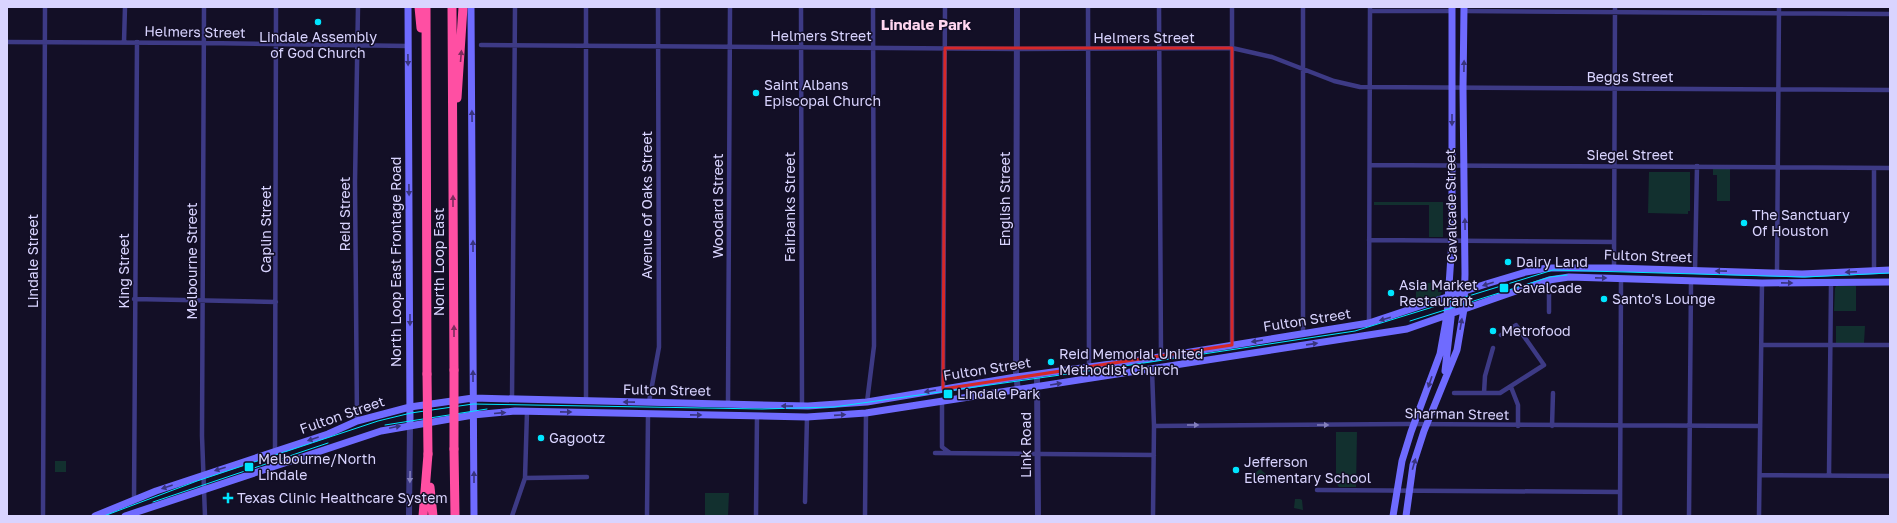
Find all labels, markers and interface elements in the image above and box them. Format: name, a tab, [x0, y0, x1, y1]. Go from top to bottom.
district label: Lindale Park	[881, 15, 971, 33]
marker: Lindale Assembly of God Church	[313, 17, 323, 27]
street label: Helmers Street	[144, 22, 246, 41]
street label: Helmers Street	[770, 27, 872, 44]
place label: Lindale Assembly of God Church	[259, 28, 377, 61]
street label: Helmers Street	[1093, 29, 1195, 46]
one-way arrow	[457, 50, 464, 62]
one-way arrow	[405, 54, 411, 67]
one-way arrow	[1461, 59, 1467, 72]
street label: Beggs Street	[1586, 68, 1674, 85]
place label: Saint Albans Episcopal Church	[764, 76, 881, 109]
marker: Saint Albans Episcopal Church	[751, 88, 761, 98]
one-way arrow	[469, 109, 475, 122]
one-way arrow	[1449, 114, 1455, 127]
street label: Avenue of Oaks Street	[638, 131, 655, 279]
street label: Siegel Street	[1587, 146, 1673, 163]
street label: Cavalcade Street	[1441, 149, 1460, 263]
street label: Fairbanks Street	[781, 152, 798, 262]
street label: English Street	[996, 152, 1013, 246]
street label: Woodard Street	[709, 153, 726, 259]
street label: North Loop East Frontage Road	[387, 157, 404, 367]
street label: Reid Street	[336, 177, 353, 251]
one-way arrow	[406, 184, 412, 197]
street label: Caplin Street	[257, 185, 274, 273]
one-way arrow	[450, 194, 456, 207]
street label: Melbourne Street	[183, 202, 200, 320]
place label: The Sanctuary Of Houston	[1752, 206, 1850, 239]
street label: North Loop East	[430, 208, 447, 316]
street label: Lindale Street	[24, 214, 41, 308]
one-way arrow	[1462, 217, 1468, 230]
marker: The Sanctuary Of Houston	[1739, 218, 1749, 228]
street label: King Street	[115, 233, 132, 309]
one-way arrow	[470, 239, 476, 252]
street label: Fulton Street	[1603, 245, 1693, 266]
place label: Dairy Land	[1516, 253, 1588, 270]
marker: Dairy Land	[1503, 257, 1513, 267]
one-way arrow	[1715, 268, 1727, 275]
one-way arrow	[1845, 269, 1857, 276]
one-way arrow	[1595, 275, 1608, 281]
place label: Asia Market Restaurant	[1399, 276, 1478, 309]
place label: Cavalcade	[1513, 279, 1582, 296]
one-way arrow	[1781, 280, 1793, 287]
one-way arrow	[1482, 281, 1494, 287]
marker: Cavalcade	[1498, 282, 1510, 294]
marker: Asia Market Restaurant	[1386, 288, 1396, 298]
place label: Santo's Lounge	[1612, 290, 1715, 307]
marker: Santo's Lounge	[1599, 294, 1609, 304]
street label: Fulton Street	[1262, 304, 1352, 335]
one-way arrow	[407, 314, 413, 327]
one-way arrow	[1379, 316, 1391, 322]
one-way arrow	[1459, 318, 1465, 330]
place label: Metrofood	[1501, 322, 1571, 339]
one-way arrow	[451, 324, 457, 337]
marker: Metrofood	[1488, 326, 1498, 336]
one-way arrow	[1251, 338, 1263, 344]
one-way arrow	[1306, 341, 1318, 347]
place label: Reid Memorial United Methodist Church	[1059, 345, 1203, 378]
street label: Fulton Street	[942, 353, 1032, 384]
marker: Reid Memorial United Methodist Church	[1046, 357, 1056, 367]
one-way arrow	[470, 369, 476, 382]
one-way arrow	[1427, 376, 1433, 388]
street label: Fulton Street	[623, 380, 711, 399]
one-way arrow	[1050, 381, 1062, 387]
place label: Lindale Park	[957, 385, 1040, 402]
one-way arrow	[924, 388, 936, 394]
marker: Lindale Park	[942, 388, 954, 400]
street label: Fulton Street	[297, 392, 386, 437]
one-way arrow	[622, 399, 635, 405]
one-way arrow	[780, 403, 793, 409]
street label: Sharman Street	[1404, 404, 1510, 423]
one-way arrow	[494, 409, 506, 416]
one-way arrow	[560, 409, 572, 416]
one-way arrow	[690, 412, 703, 418]
one-way arrow	[834, 412, 846, 419]
street label: Link Road	[1017, 412, 1034, 478]
one-way arrow	[1317, 421, 1329, 428]
one-way arrow	[1187, 422, 1200, 428]
one-way arrow	[389, 424, 402, 430]
place label: Gagootz	[549, 429, 605, 446]
marker: Gagootz	[536, 433, 546, 443]
one-way arrow	[307, 436, 319, 442]
place label: Melbourne/North Lindale	[258, 450, 376, 483]
place label: Jefferson Elementary School	[1244, 453, 1371, 486]
one-way arrow	[1411, 457, 1417, 469]
marker: Melbourne/North Lindale	[243, 461, 255, 473]
marker: Jefferson Elementary School	[1231, 465, 1241, 475]
one-way arrow	[214, 466, 226, 472]
one-way arrow	[471, 470, 477, 483]
one-way arrow	[407, 471, 413, 484]
one-way arrow	[161, 484, 173, 490]
place label: Texas Clinic Healthcare System	[237, 489, 448, 506]
marker: Texas Clinic Healthcare System	[222, 492, 234, 504]

